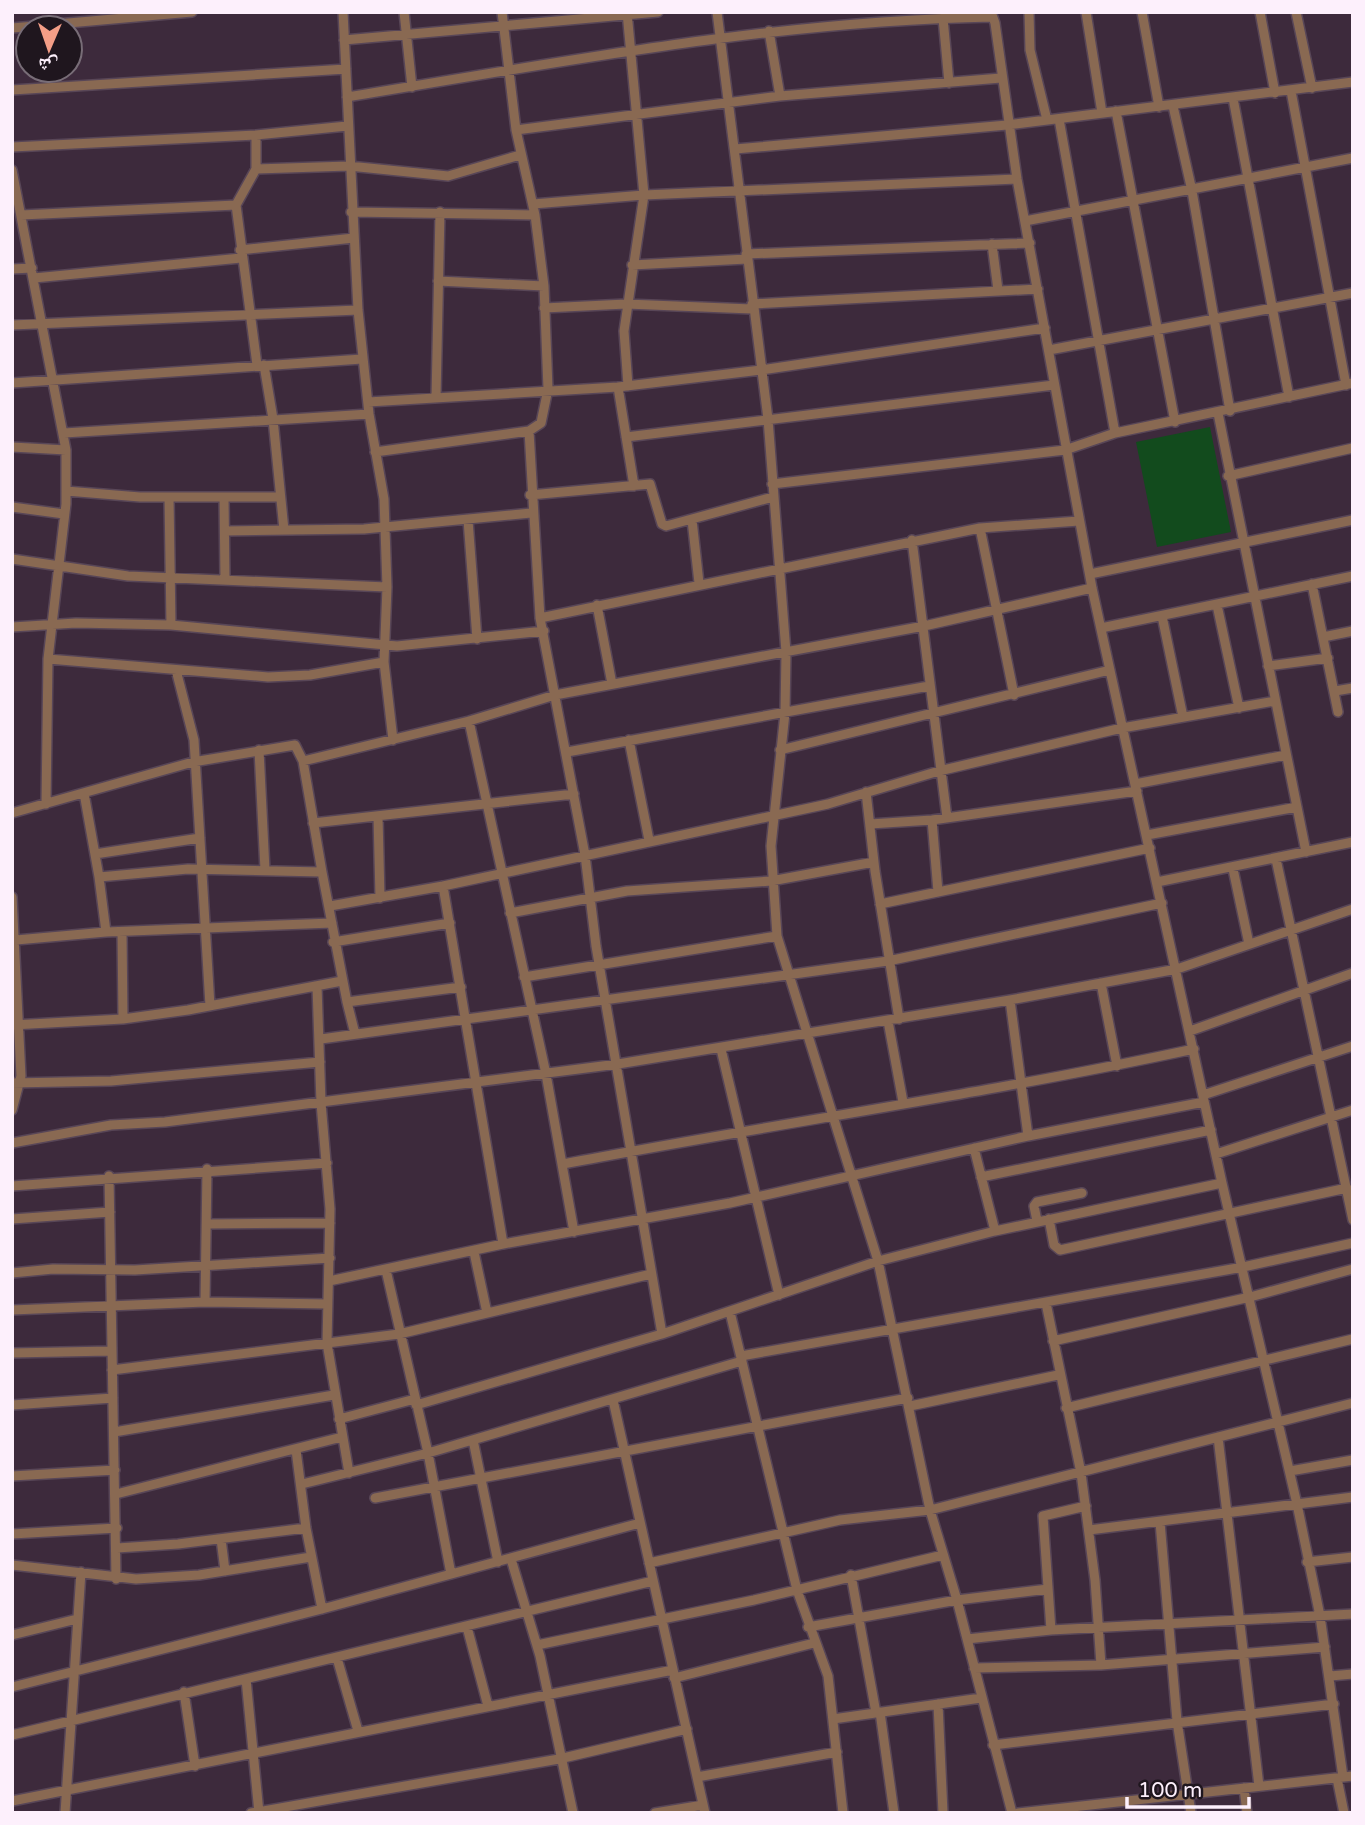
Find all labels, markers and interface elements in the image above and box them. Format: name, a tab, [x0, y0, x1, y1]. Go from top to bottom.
north arrow	[14, 14, 84, 84]
text: ش	[38, 54, 59, 76]
scale bar	[1127, 1766, 1250, 1810]
text: 100 m	[1138, 1778, 1202, 1803]

